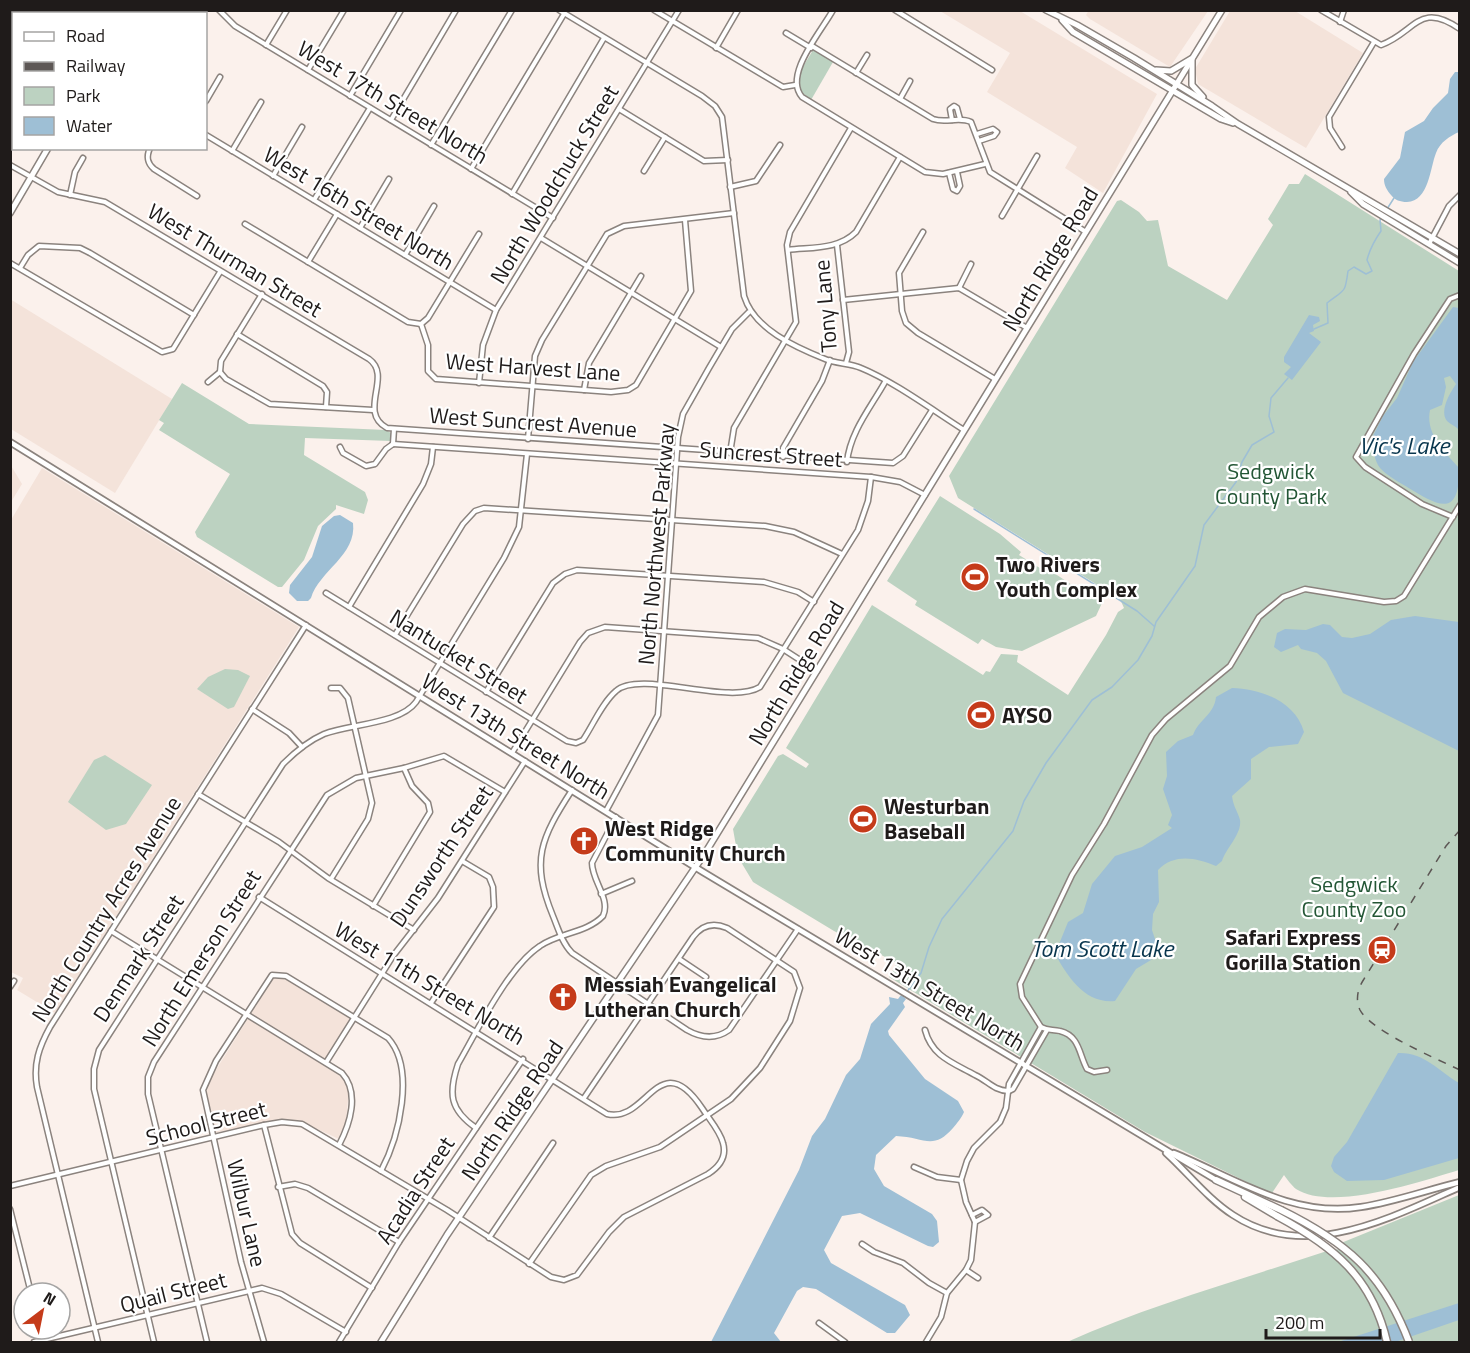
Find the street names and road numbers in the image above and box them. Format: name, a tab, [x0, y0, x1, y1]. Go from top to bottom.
street label: West 17th Street North	[291, 32, 495, 172]
street label: North Woodchuck Street	[481, 78, 627, 290]
street label: West 16th Street North	[257, 138, 461, 278]
street label: North Ridge Road	[993, 180, 1107, 338]
street label: West Thurman Street	[141, 194, 329, 326]
street label: Tony Lane	[804, 258, 846, 354]
street label: West Harvest Lane	[444, 344, 622, 390]
street label: West Suncrest Avenue	[428, 398, 638, 446]
street label: North Northwest Parkway	[628, 421, 684, 666]
street label: Suncrest Street	[698, 432, 844, 476]
street label: North Ridge Road	[739, 594, 853, 752]
street label: Nantucket Street	[383, 600, 535, 712]
street label: West 13th Street North	[415, 664, 617, 808]
street label: Dunsworth Street	[381, 778, 501, 934]
street label: North Country Acres Avenue	[22, 789, 190, 1029]
street label: North Emerson Street	[133, 863, 269, 1053]
street label: Denmark Street	[84, 887, 192, 1029]
street label: West 11th Street North	[328, 913, 532, 1053]
street label: West 13th Street North	[828, 919, 1032, 1059]
street label: North Ridge Road	[452, 1033, 572, 1187]
street label: School Street	[142, 1092, 270, 1154]
street label: Acadia Street	[367, 1129, 463, 1251]
street label: Wilbur Lane	[218, 1156, 276, 1270]
street label: Quail Street	[116, 1262, 230, 1322]

